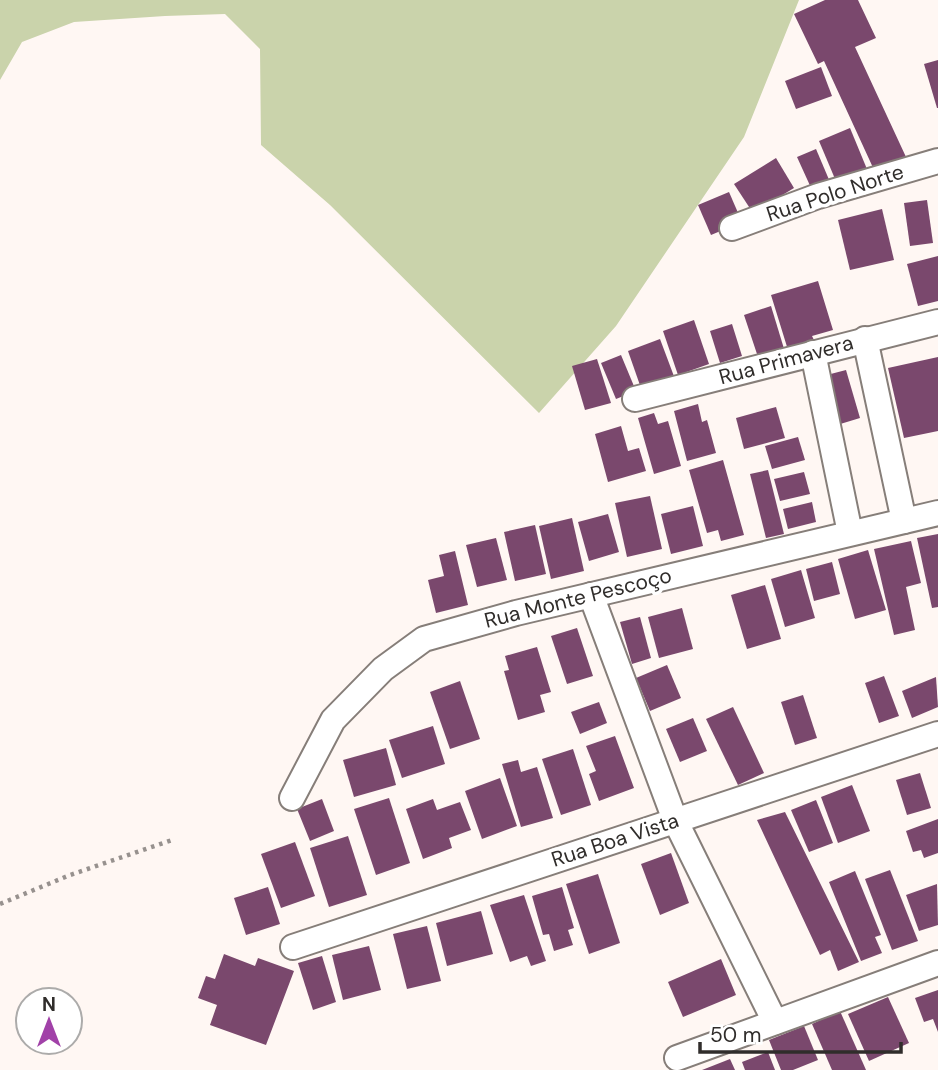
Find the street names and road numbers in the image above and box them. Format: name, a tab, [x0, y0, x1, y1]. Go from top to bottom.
street label: Rua Polo Norte	[763, 158, 907, 228]
street label: Rua Primavera	[716, 329, 856, 391]
street label: Rua Monte Pescoço	[481, 561, 675, 635]
street label: Rua Boa Vista	[548, 806, 682, 874]

